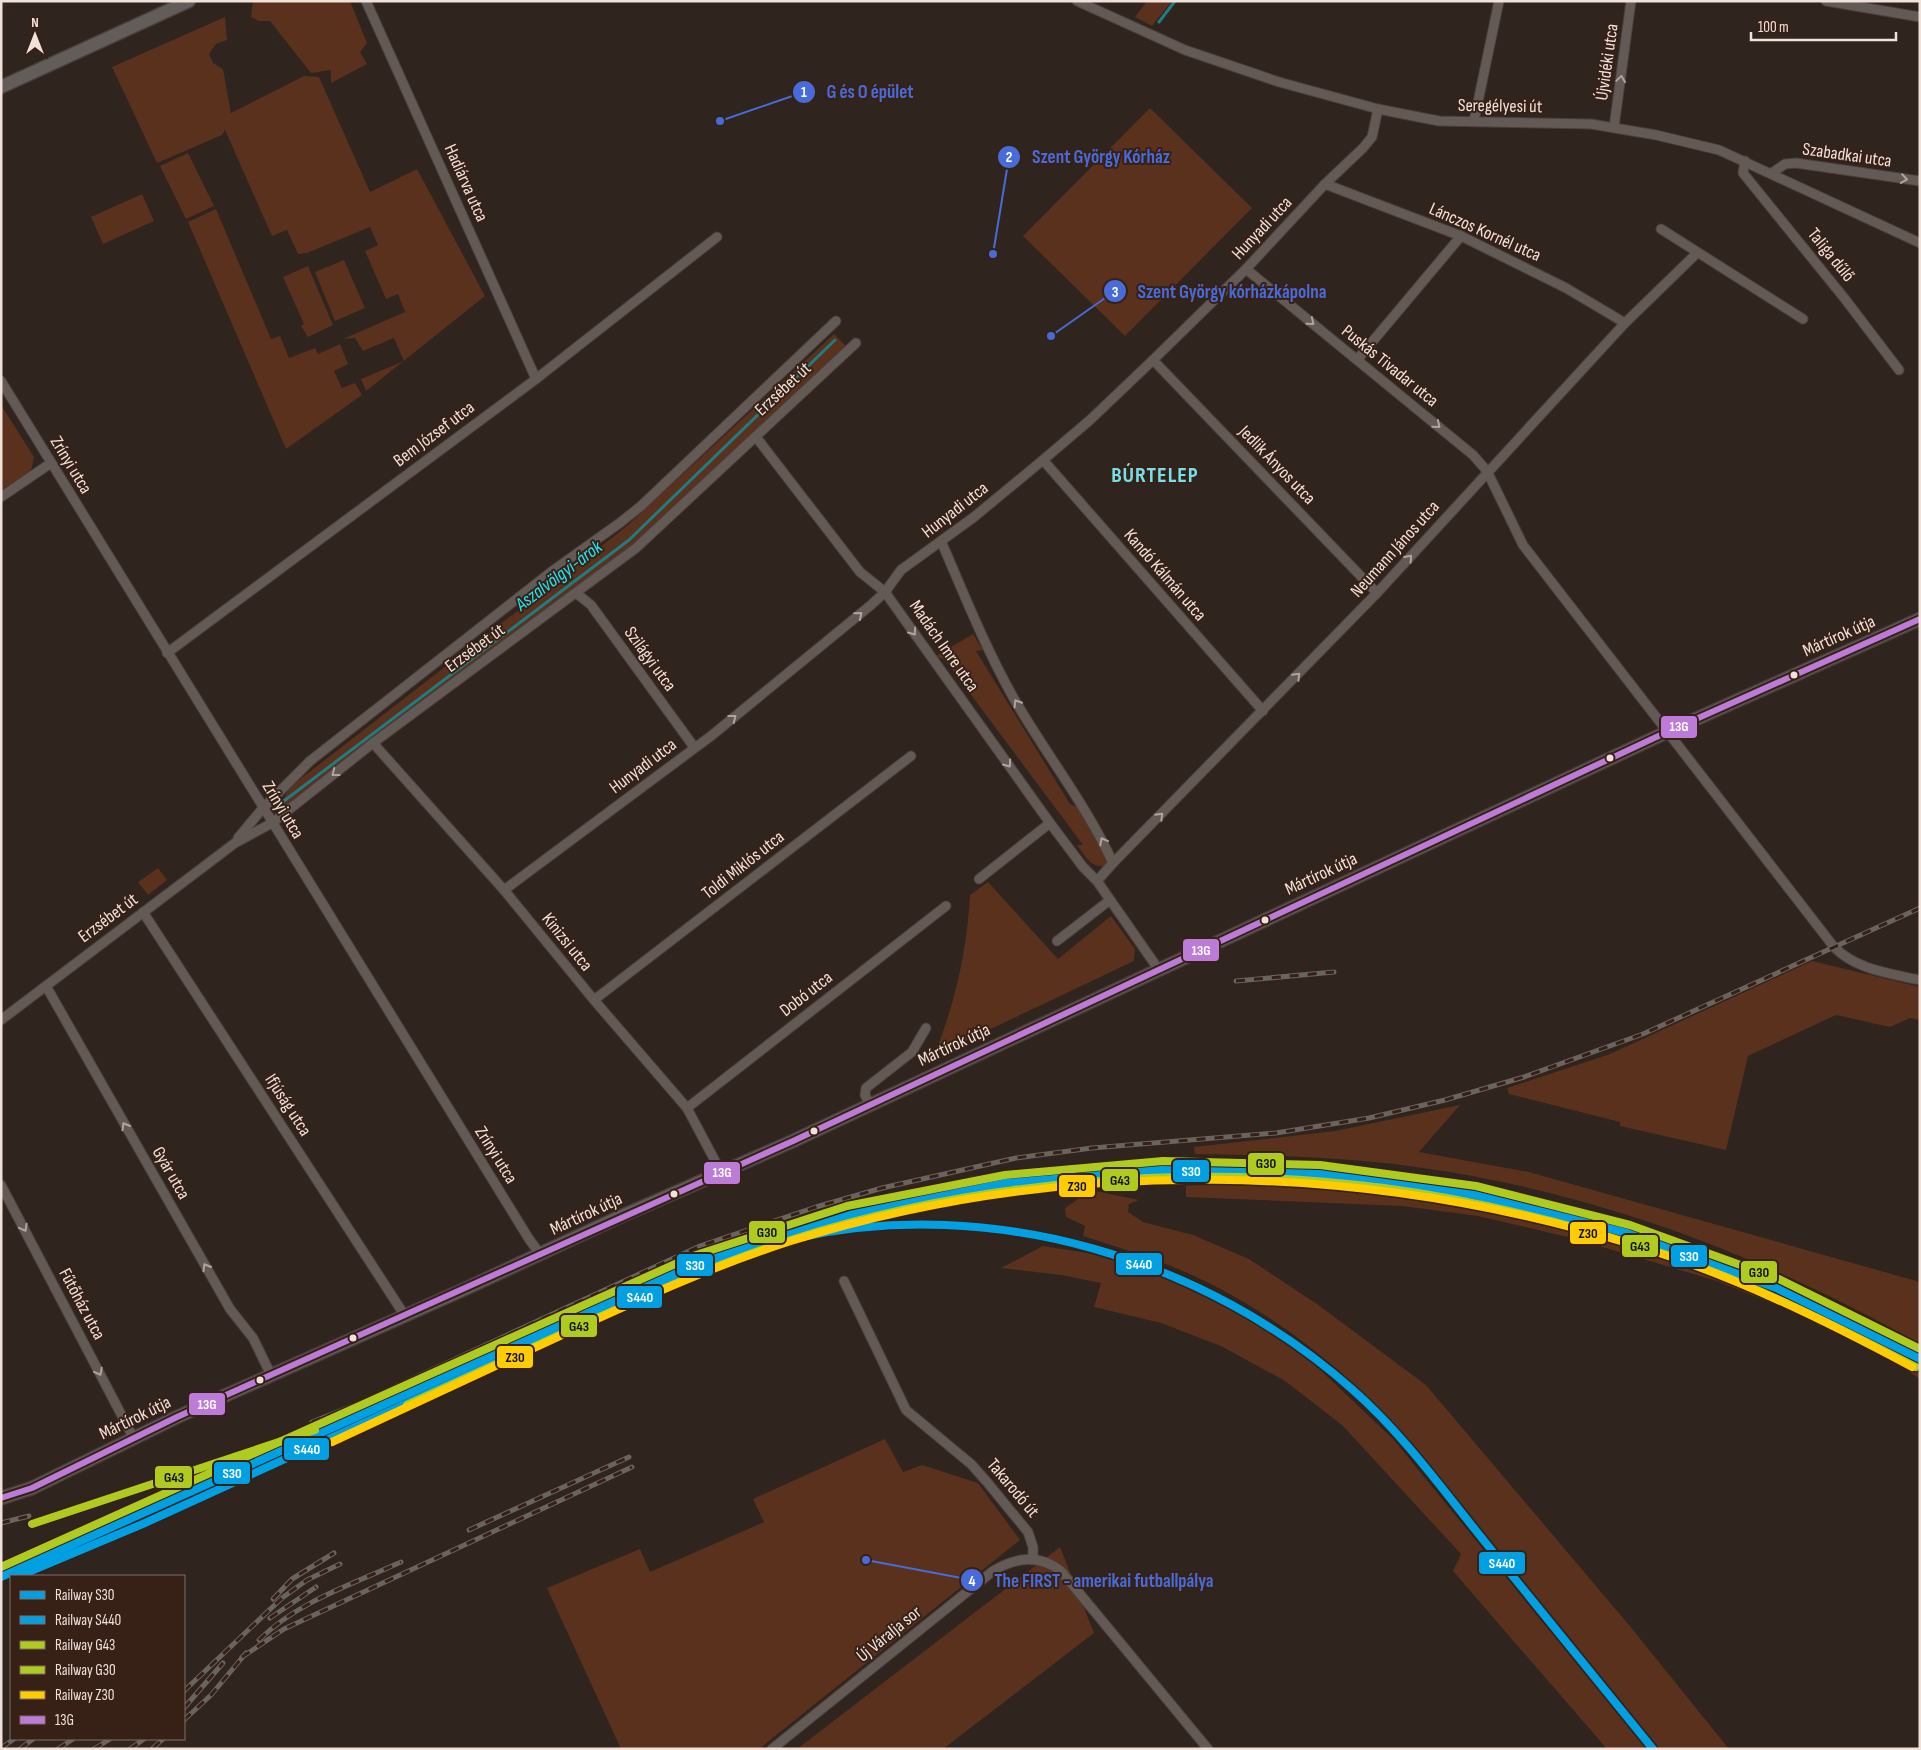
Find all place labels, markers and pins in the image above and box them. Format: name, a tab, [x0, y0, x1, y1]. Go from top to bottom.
callout: G és O épület	[791, 75, 923, 109]
callout: Szent György Kórház	[997, 140, 1180, 174]
callout: Szent György kórházkápolna	[1102, 274, 1336, 308]
unlabelled marker	[1789, 670, 1799, 680]
unlabelled marker	[1605, 753, 1615, 763]
unlabelled marker	[1260, 915, 1270, 925]
unlabelled marker	[809, 1126, 819, 1136]
unlabelled marker	[669, 1189, 679, 1199]
unlabelled marker	[348, 1333, 358, 1343]
unlabelled marker	[255, 1375, 265, 1385]
callout: The FIRST - amerikai futballpálya	[959, 1563, 1223, 1597]

